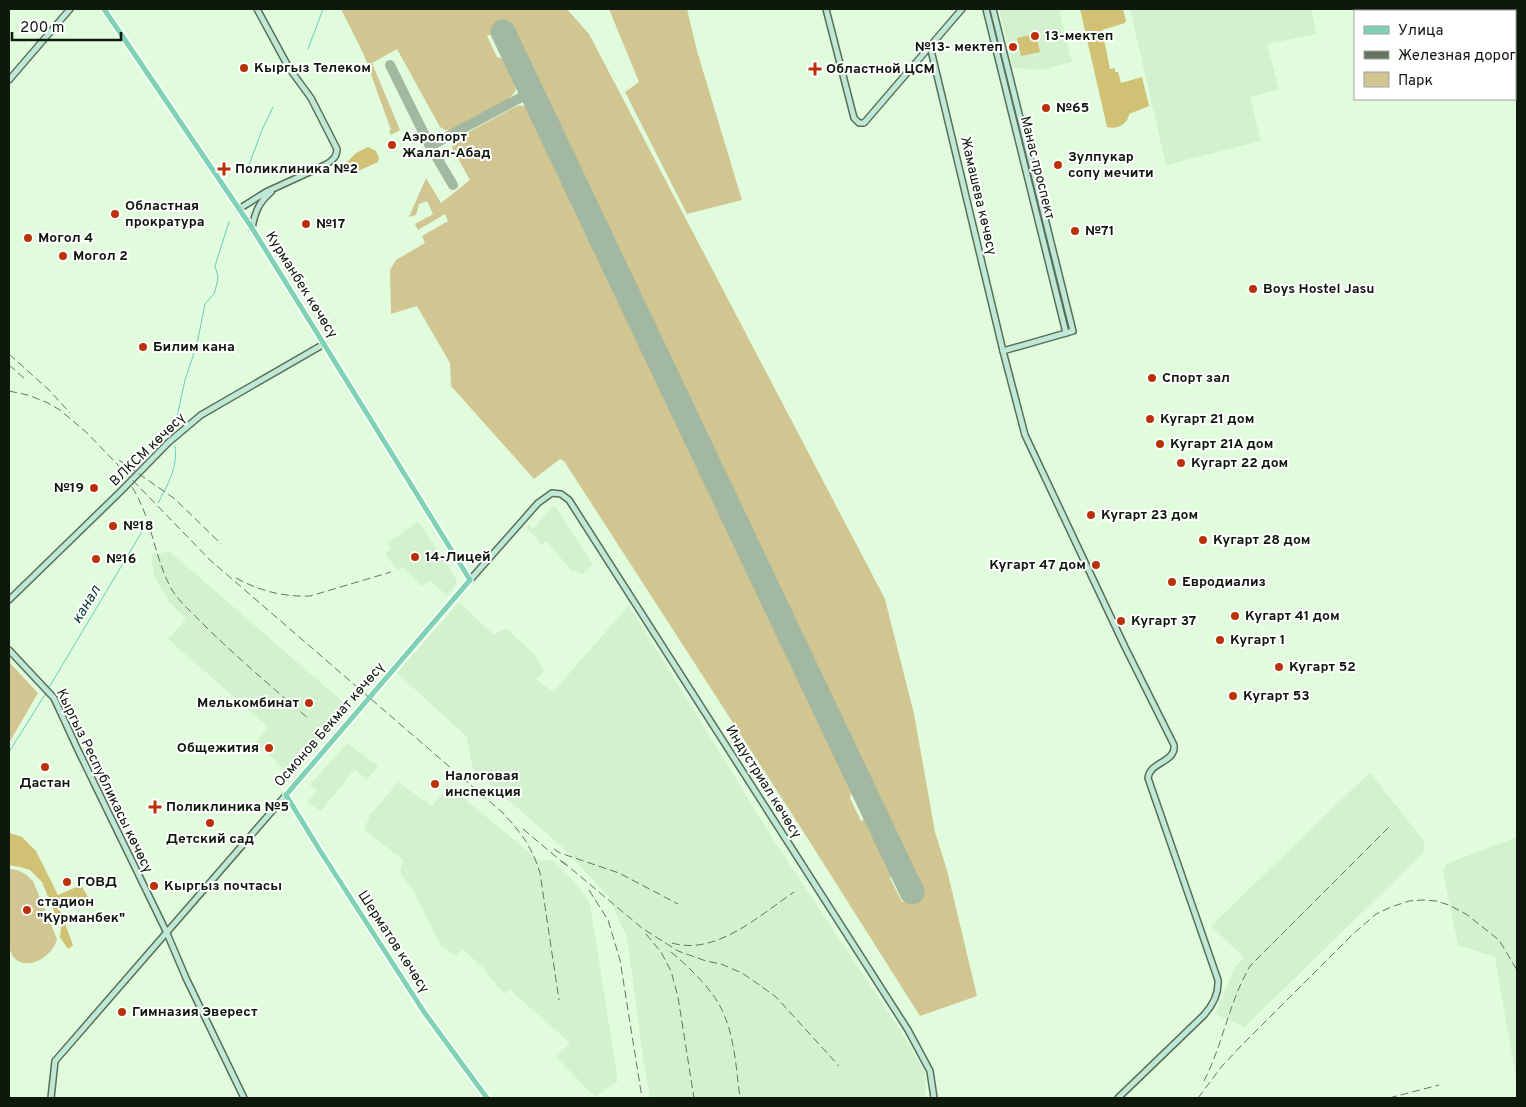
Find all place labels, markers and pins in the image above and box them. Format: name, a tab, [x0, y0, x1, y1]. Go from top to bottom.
place label: 13-мектеп	[1045, 28, 1113, 45]
marker: 13-мектеп	[1029, 30, 1041, 42]
place label: №13- мектеп	[915, 39, 1003, 56]
marker: №13- мектеп	[1007, 41, 1019, 53]
place label: Кыргыз Телеком	[254, 60, 371, 77]
place label: Областной ЦСМ	[826, 61, 935, 78]
marker: Кыргыз Телеком	[238, 62, 250, 74]
marker: Областной ЦСМ	[808, 62, 822, 76]
place label: №65	[1056, 100, 1089, 117]
marker: №65	[1040, 102, 1052, 114]
place label: Аэропорт Жалал-Абад	[402, 129, 491, 162]
marker: Аэропорт Жалал-Абад	[386, 139, 398, 151]
place label: Зулпукар сопу мечити	[1068, 149, 1154, 182]
marker: Зулпукар сопу мечити	[1052, 159, 1064, 171]
place label: Поликлиника №2	[235, 161, 358, 178]
marker: Поликлиника №2	[217, 162, 231, 176]
place label: Областная прократура	[125, 198, 205, 231]
marker: Областная прократура	[109, 208, 121, 220]
place label: №17	[316, 216, 345, 233]
marker: №17	[300, 218, 312, 230]
place label: №71	[1085, 223, 1114, 240]
marker: №71	[1069, 225, 1081, 237]
place label: Могол 4	[38, 230, 93, 247]
marker: Могол 4	[22, 232, 34, 244]
place label: Могол 2	[73, 248, 128, 265]
marker: Могол 2	[57, 250, 69, 262]
place label: Boys Hostel Jasu	[1263, 281, 1375, 298]
marker: Boys Hostel Jasu	[1247, 283, 1259, 295]
place label: Билим кана	[153, 339, 235, 356]
marker: Билим кана	[137, 341, 149, 353]
place label: Спорт зал	[1162, 370, 1230, 387]
marker: Спорт зал	[1146, 372, 1158, 384]
place label: Кугарт 21 дом	[1160, 411, 1254, 428]
marker: Кугарт 21 дом	[1144, 413, 1156, 425]
place label: Кугарт 21А дом	[1170, 436, 1273, 453]
marker: Кугарт 21А дом	[1154, 438, 1166, 450]
place label: Кугарт 22 дом	[1191, 455, 1288, 472]
marker: Кугарт 22 дом	[1175, 457, 1187, 469]
place label: №19	[54, 480, 84, 497]
marker: №19	[88, 482, 100, 494]
place label: Кугарт 23 дом	[1101, 507, 1198, 524]
marker: Кугарт 23 дом	[1085, 509, 1097, 521]
place label: №18	[123, 518, 154, 535]
marker: №18	[107, 520, 119, 532]
place label: Кугарт 28 дом	[1213, 532, 1311, 549]
marker: Кугарт 28 дом	[1197, 534, 1209, 546]
place label: 14-Лицей	[425, 549, 491, 566]
place label: №16	[106, 551, 136, 568]
marker: 14-Лицей	[409, 551, 421, 563]
marker: №16	[90, 553, 102, 565]
place label: Кугарт 47 дом	[989, 557, 1086, 574]
marker: Кугарт 47 дом	[1090, 559, 1102, 571]
place label: Евродиализ	[1182, 574, 1266, 591]
marker: Евродиализ	[1166, 576, 1178, 588]
place label: Кугарт 41 дом	[1245, 608, 1340, 625]
marker: Кугарт 41 дом	[1229, 610, 1241, 622]
place label: Кугарт 37	[1131, 613, 1196, 630]
marker: Кугарт 37	[1115, 615, 1127, 627]
place label: Кугарт 1	[1230, 632, 1285, 649]
marker: Кугарт 1	[1214, 634, 1226, 646]
place label: Кугарт 52	[1289, 659, 1356, 676]
marker: Кугарт 52	[1273, 661, 1285, 673]
place label: Кугарт 53	[1243, 688, 1310, 705]
marker: Кугарт 53	[1227, 690, 1239, 702]
place label: Мелькомбинат	[197, 695, 299, 712]
marker: Мелькомбинат	[303, 697, 315, 709]
place label: Общежития	[177, 740, 259, 757]
marker: Общежития	[263, 742, 275, 754]
marker: Дастан	[39, 761, 51, 773]
place label: Налоговая инспекция	[445, 768, 521, 801]
place label: Дастан	[20, 775, 70, 792]
marker: Налоговая инспекция	[429, 778, 441, 790]
place label: Поликлиника №5	[166, 799, 289, 816]
marker: Поликлиника №5	[148, 800, 162, 814]
marker: Детский сад	[204, 817, 216, 829]
place label: Детский сад	[166, 831, 254, 848]
place label: ГОВД	[77, 874, 117, 891]
marker: ГОВД	[61, 876, 73, 888]
place label: Кыргыз почтасы	[164, 878, 282, 895]
marker: Кыргыз почтасы	[148, 880, 160, 892]
place label: стадион "Курманбек"	[37, 894, 125, 927]
marker: стадион "Курманбек"	[21, 904, 33, 916]
place label: Гимназия Эверест	[132, 1004, 258, 1021]
marker: Гимназия Эверест	[116, 1006, 128, 1018]

